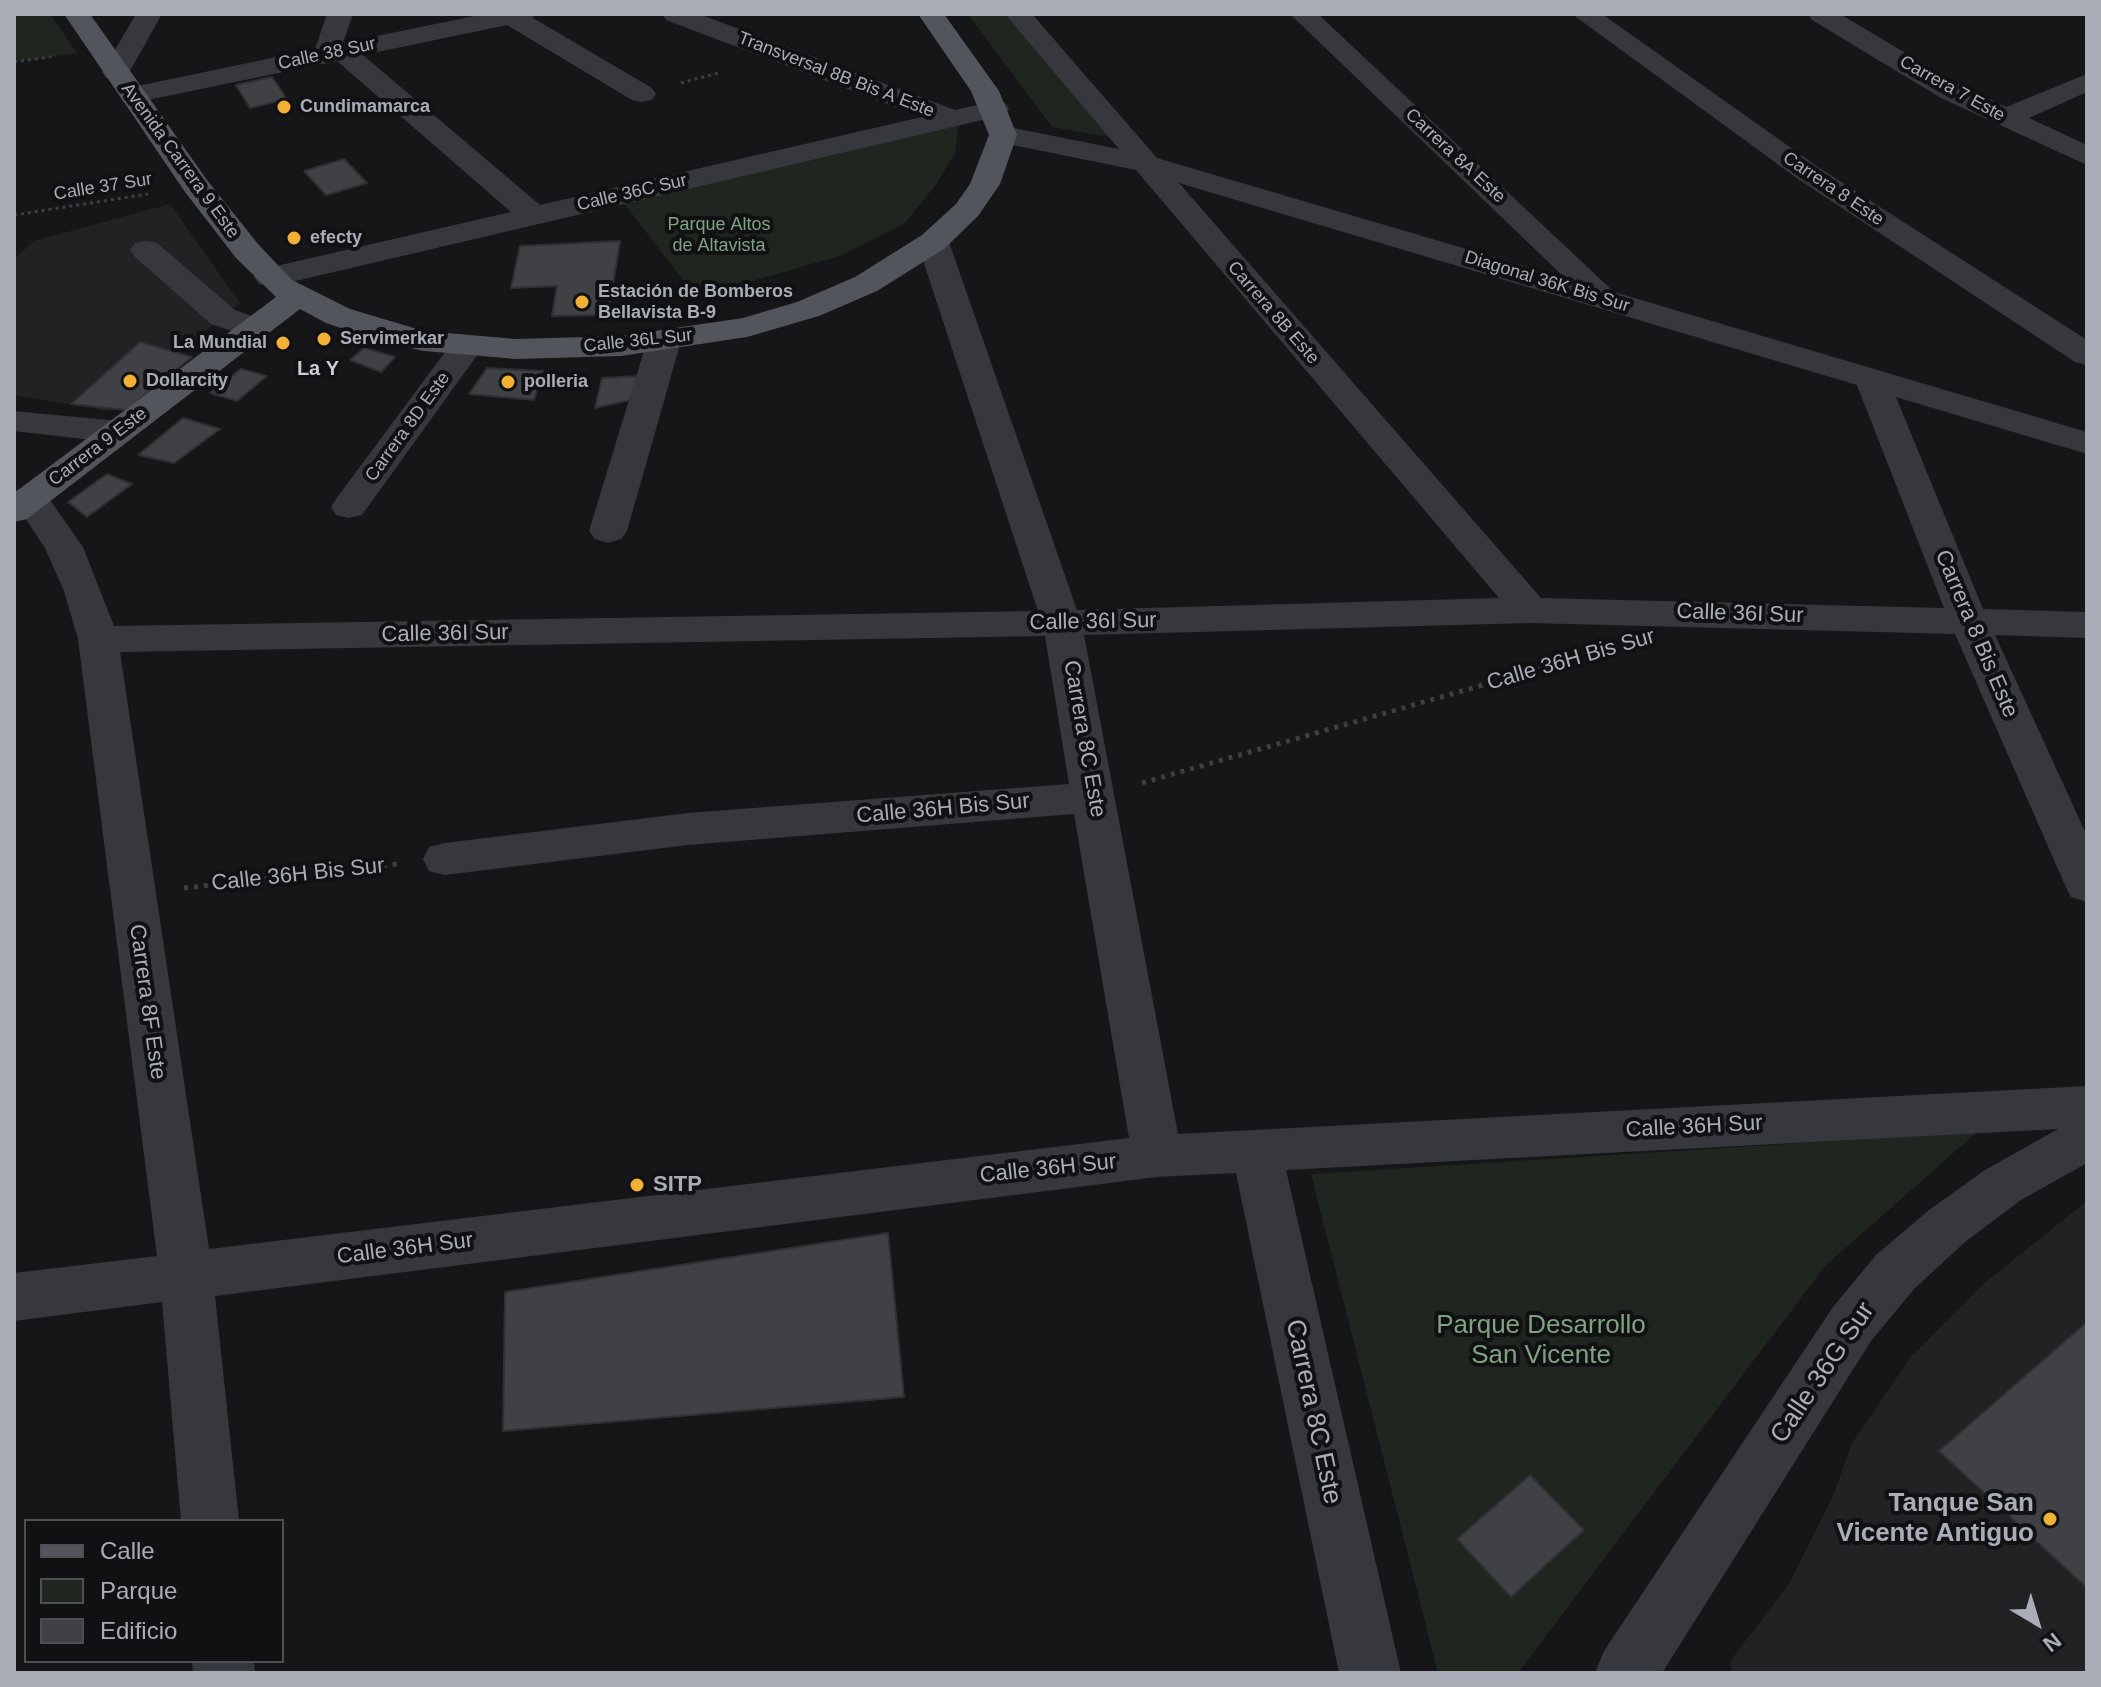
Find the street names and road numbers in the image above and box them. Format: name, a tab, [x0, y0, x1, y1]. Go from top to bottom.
street label: Transversal 8B Bis A Este	[735, 28, 937, 122]
street label: Calle 38 Sur	[276, 33, 378, 75]
street label: Carrera 7 Este	[1896, 51, 2008, 127]
street label: Avenida Carrera 9 Este	[116, 79, 244, 243]
street label: Carrera 8A Este	[1400, 104, 1510, 208]
street label: Carrera 8 Este	[1778, 147, 1888, 231]
street label: Calle 37 Sur	[52, 169, 154, 205]
street label: Calle 36C Sur	[575, 170, 689, 216]
street label: Diagonal 36K Bis Sur	[1462, 247, 1632, 317]
street label: Carrera 8B Este	[1223, 257, 1323, 369]
street label: Calle 36L Sur	[583, 325, 693, 357]
street label: Carrera 8D Este	[361, 368, 455, 486]
street label: Carrera 9 Este	[45, 403, 151, 491]
street label: Carrera 8 Bis Este	[1929, 546, 2023, 722]
street label: Calle 36I Sur	[1676, 599, 1804, 629]
street label: Calle 36I Sur	[1029, 608, 1157, 636]
street label: Calle 36I Sur	[381, 620, 509, 648]
street label: Calle 36H Bis Sur	[1484, 623, 1658, 697]
street label: Carrera 8C Este	[1057, 658, 1111, 820]
street label: Calle 36H Bis Sur	[855, 788, 1031, 830]
street label: Calle 36H Bis Sur	[210, 853, 386, 897]
street label: Carrera 8F Este	[123, 923, 171, 1081]
street label: Calle 36H Sur	[1625, 1110, 1763, 1144]
street label: Calle 36H Sur	[979, 1149, 1117, 1189]
street label: Calle 36H Sur	[335, 1228, 475, 1270]
street label: Calle 36G Sur	[1764, 1297, 1882, 1449]
street label: Carrera 8C Este	[1278, 1317, 1348, 1507]

